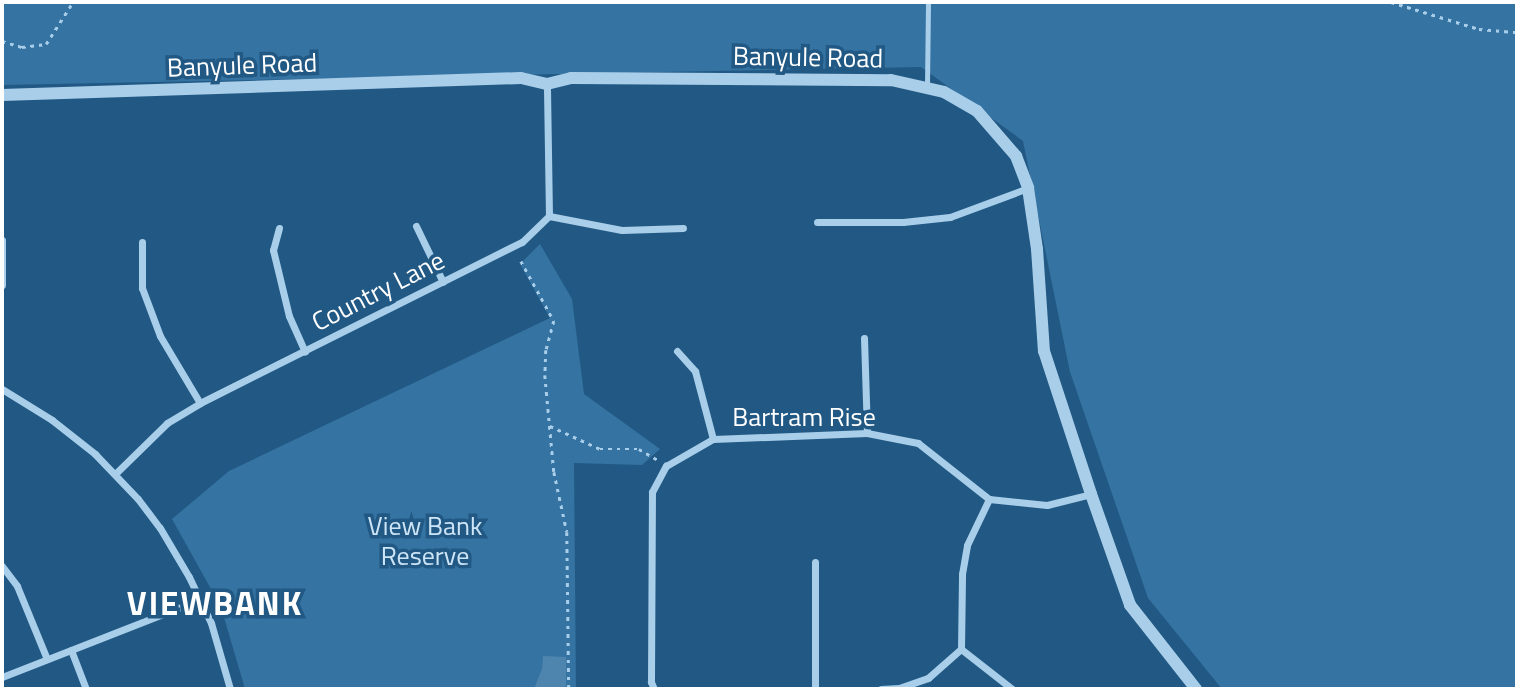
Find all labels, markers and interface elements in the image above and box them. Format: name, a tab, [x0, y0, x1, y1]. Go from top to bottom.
street label: Banyule Road	[733, 40, 883, 74]
street label: Banyule Road	[166, 47, 318, 83]
street label: Country Lane	[307, 244, 449, 338]
street label: Bartram Rise	[732, 401, 876, 433]
park label: View Bank Reserve	[368, 510, 482, 572]
district label: VIEWBANK	[128, 584, 302, 624]

